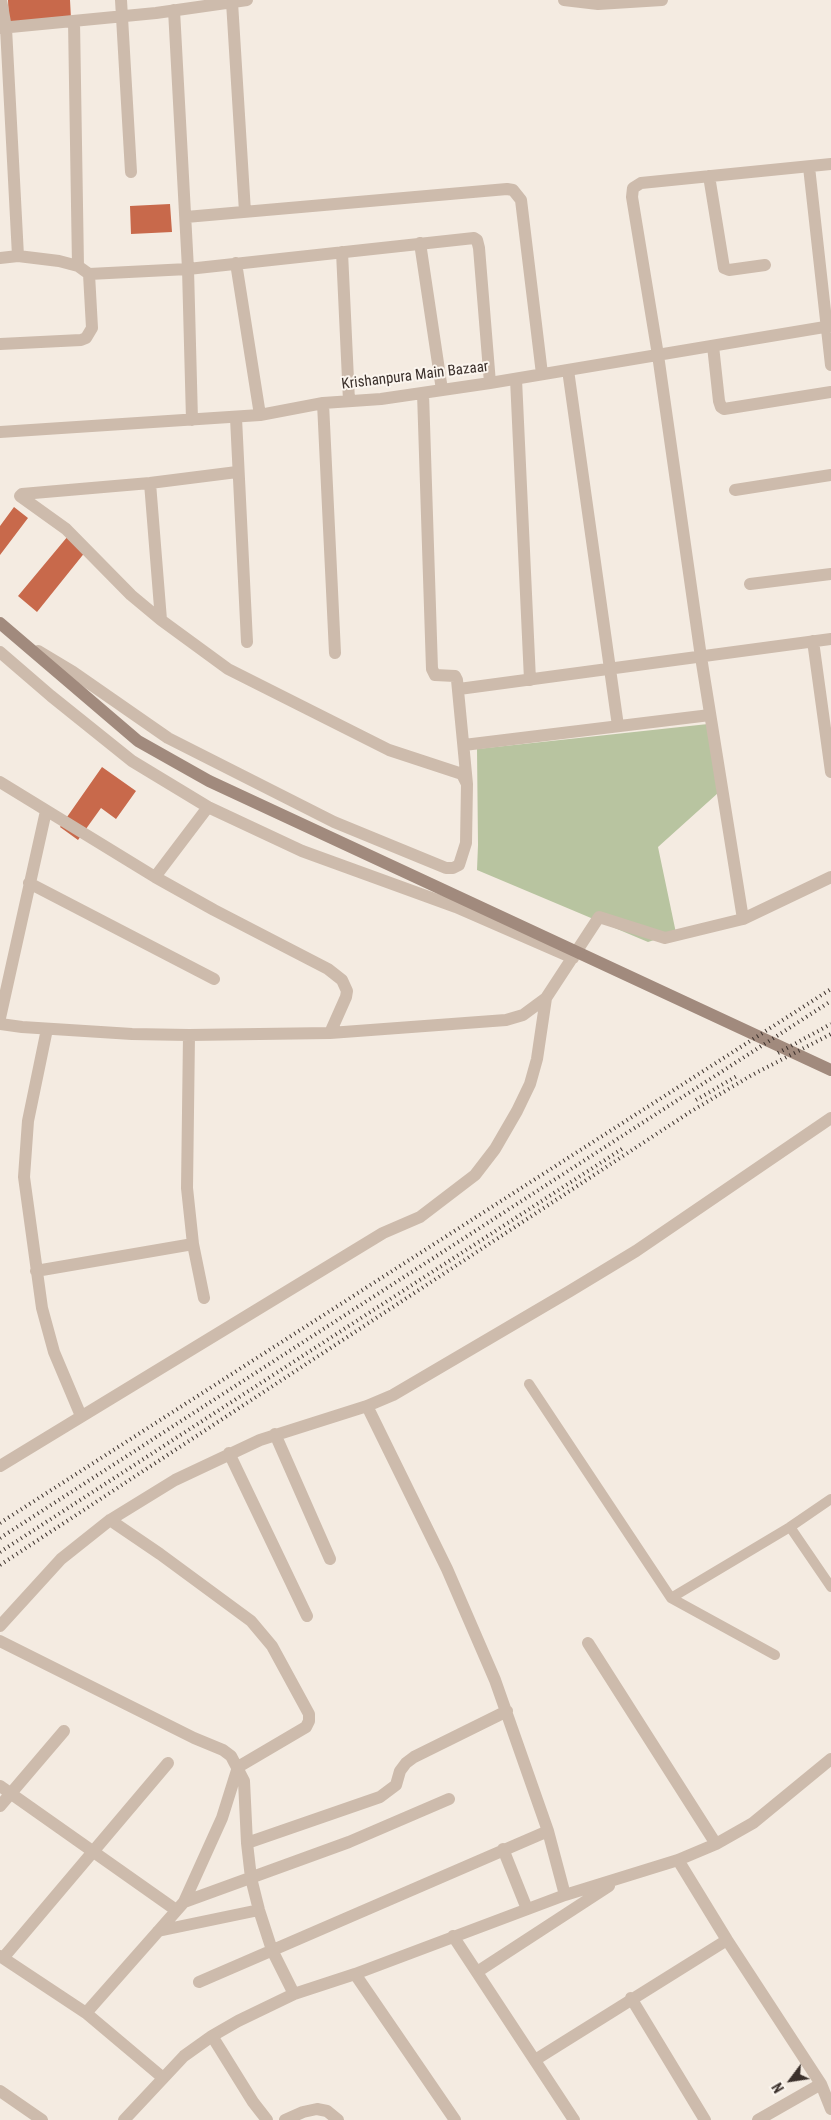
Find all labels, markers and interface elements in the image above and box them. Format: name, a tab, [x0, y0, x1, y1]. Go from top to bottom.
street label: Krishanpura Main Bazaar	[341, 358, 489, 394]
north arrow	[766, 2055, 816, 2105]
text: N	[769, 2080, 787, 2096]

